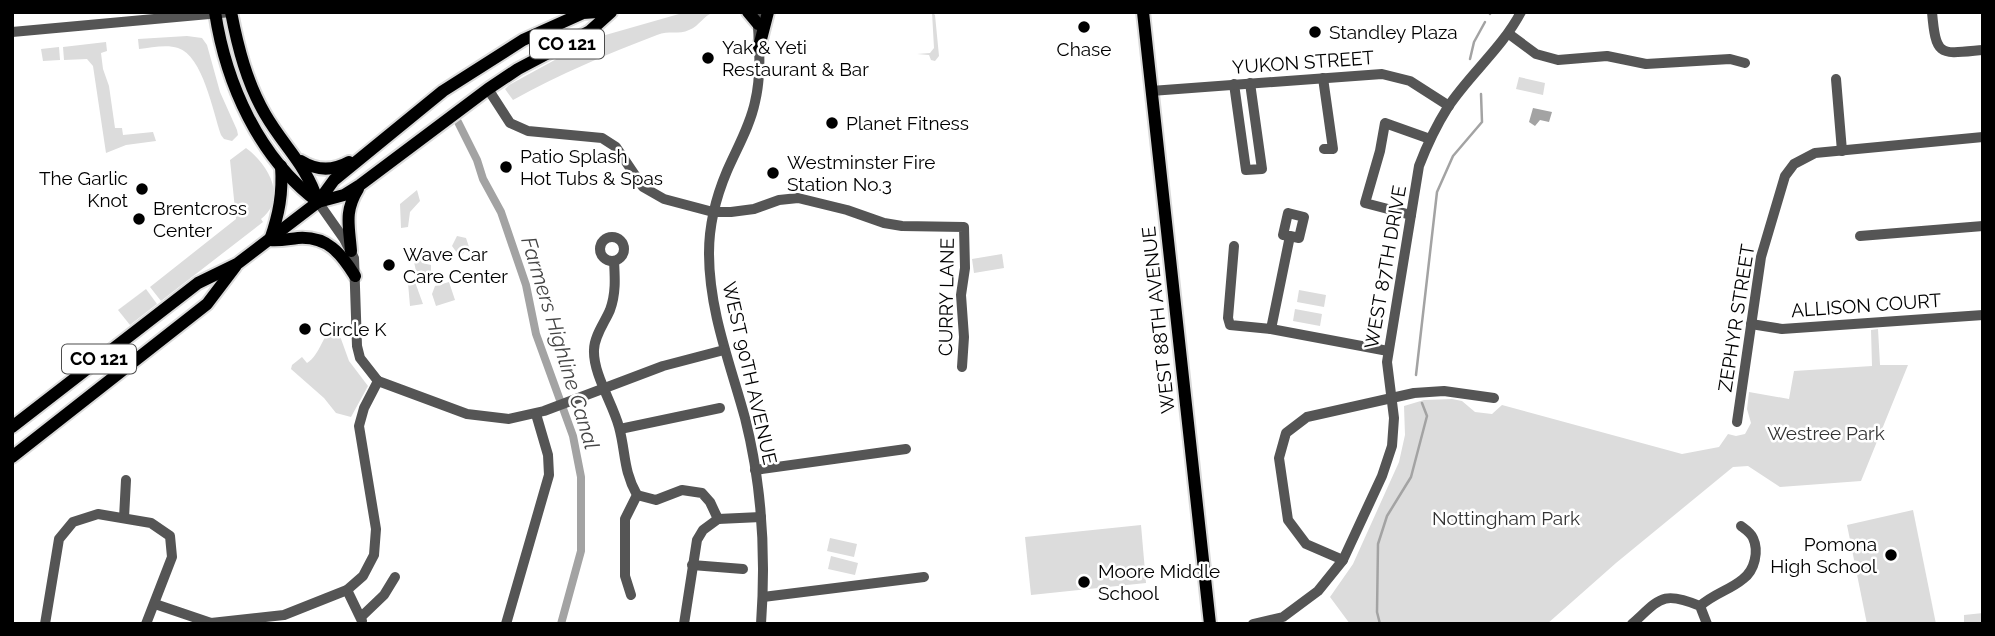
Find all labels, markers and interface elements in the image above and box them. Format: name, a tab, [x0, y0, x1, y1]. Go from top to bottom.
marker: Chase	[1076, 19, 1092, 35]
place label: Standley Plaza	[1329, 21, 1458, 43]
marker: Standley Plaza	[1307, 24, 1323, 40]
road number: CO 121	[530, 29, 604, 58]
place label: Yak & Yeti Restaurant & Bar	[722, 36, 869, 80]
place label: Chase	[1057, 38, 1111, 60]
street label: YUKON STREET	[1231, 46, 1375, 78]
marker: Yak & Yeti Restaurant & Bar	[700, 50, 716, 66]
place label: Planet Fitness	[846, 112, 969, 134]
marker: Planet Fitness	[824, 115, 840, 131]
place label: Patio Splash Hot Tubs & Spas	[520, 145, 663, 189]
place label: Westminster Fire Station No.3	[787, 151, 935, 195]
marker: Patio Splash Hot Tubs & Spas	[498, 159, 514, 175]
marker: Westminster Fire Station No.3	[765, 165, 781, 181]
place label: The Garlic Knot	[39, 167, 129, 211]
marker: The Garlic Knot	[134, 181, 150, 197]
street label: WEST 87TH DRIVE	[1360, 184, 1410, 350]
place label: Brentcross Center	[153, 197, 247, 241]
marker: Brentcross Center	[131, 211, 147, 227]
street label: WEST 88TH AVENUE	[1137, 225, 1179, 415]
water label: Farmers Highline Canal	[516, 234, 605, 452]
street label: CURRY LANE	[934, 238, 958, 356]
street label: ZEPHYR STREET	[1713, 242, 1759, 393]
place label: Wave Car Care Center	[403, 243, 508, 287]
marker: Wave Car Care Center	[381, 257, 397, 273]
street label: WEST 90TH AVENUE	[718, 279, 782, 467]
street label: ALLISON COURT	[1790, 289, 1942, 321]
place label: Circle K	[319, 318, 387, 340]
marker: Circle K	[297, 321, 313, 337]
road number: CO 121	[62, 344, 136, 374]
park label: Westree Park	[1767, 422, 1885, 444]
park label: Nottingham Park	[1432, 507, 1580, 529]
place label: Pomona High School	[1770, 533, 1878, 577]
marker: Pomona High School	[1883, 547, 1899, 563]
place label: Moore Middle School	[1098, 560, 1220, 604]
marker: Moore Middle School	[1076, 574, 1092, 590]

